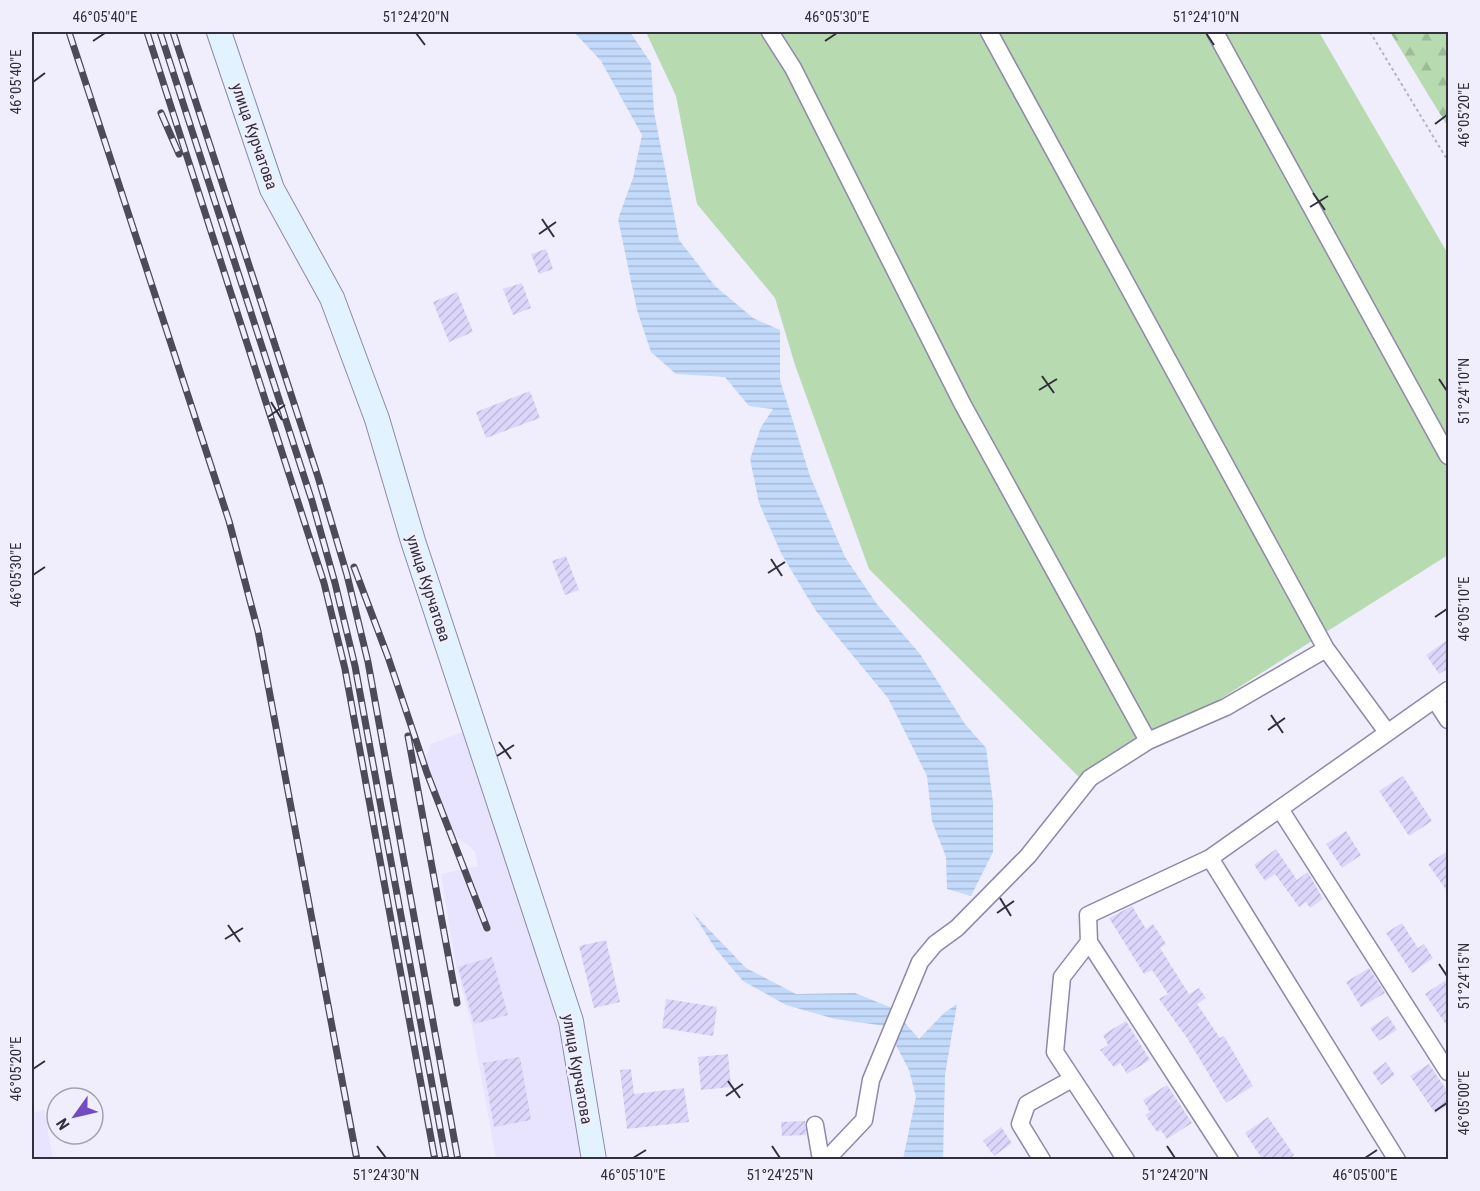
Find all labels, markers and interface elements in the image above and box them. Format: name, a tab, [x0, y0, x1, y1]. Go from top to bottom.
text: 46°05'40"E	[73, 8, 137, 26]
text: 51°24'20"N	[383, 8, 449, 26]
text: 46°05'30"E	[805, 8, 869, 26]
text: 51°24'10"N	[1173, 8, 1239, 26]
text: 46°05'40"E	[7, 50, 25, 114]
street label: улица Курчатова	[227, 81, 282, 192]
text: 46°05'20"E	[1455, 83, 1473, 147]
text: 51°24'10"N	[1455, 358, 1473, 424]
street label: улица Курчатова	[402, 532, 455, 644]
text: 46°05'30"E	[7, 543, 25, 607]
text: 46°05'10"E	[1455, 577, 1473, 641]
text: 51°24'15"N	[1455, 943, 1473, 1009]
street label: улица Курчатова	[559, 1013, 597, 1125]
text: 46°05'20"E	[7, 1037, 25, 1101]
text: 46°05'00"E	[1455, 1071, 1473, 1135]
north arrow	[45, 1086, 105, 1146]
text: N	[52, 1115, 74, 1133]
text: 51°24'30"N	[353, 1166, 419, 1184]
text: 46°05'10"E	[601, 1166, 665, 1184]
text: 51°24'25"N	[747, 1166, 813, 1184]
text: 51°24'20"N	[1142, 1166, 1208, 1184]
text: 46°05'00"E	[1333, 1166, 1397, 1184]

